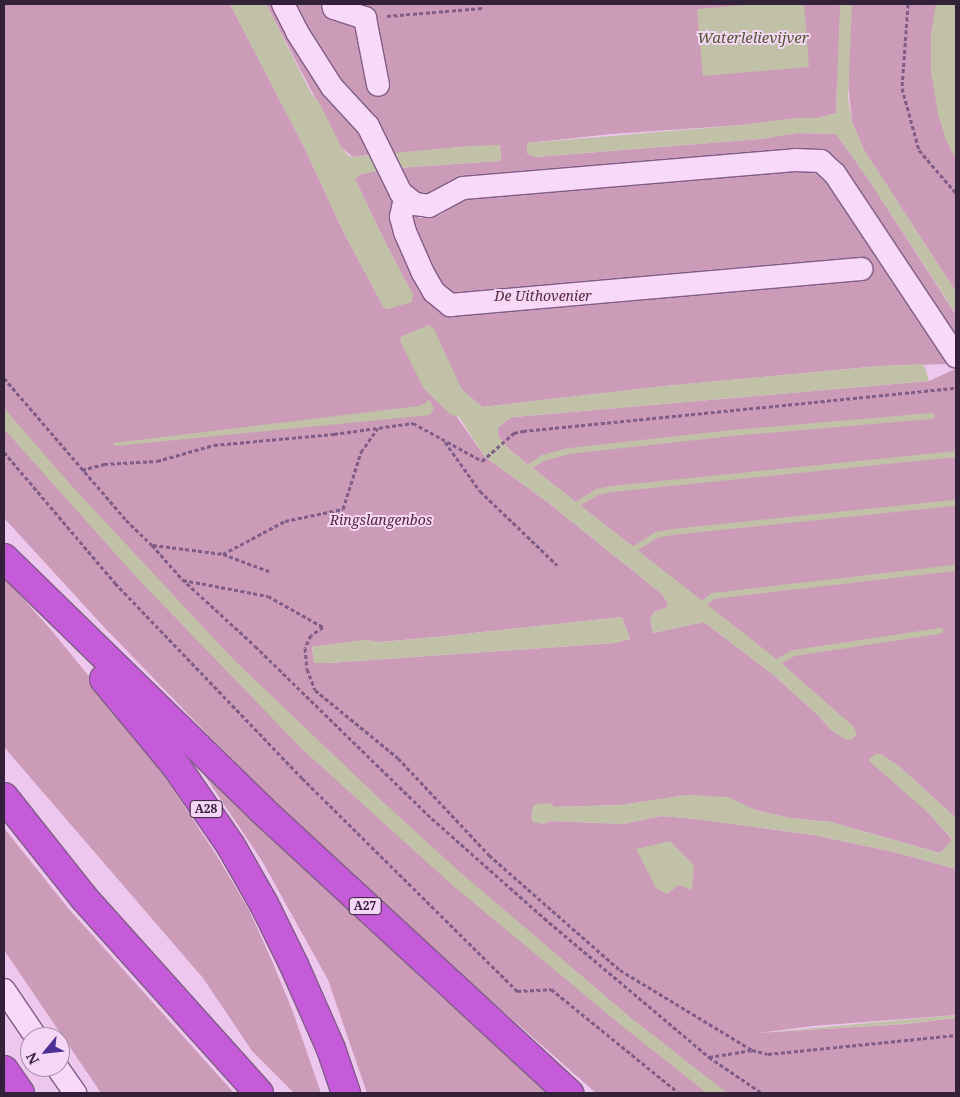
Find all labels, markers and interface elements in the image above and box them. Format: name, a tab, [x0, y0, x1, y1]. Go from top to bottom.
water label: Waterlelievijver	[697, 29, 809, 47]
park label: De Uithovenier	[494, 288, 592, 304]
park label: Ringslangenbos	[330, 512, 432, 528]
road number: A28	[188, 800, 224, 819]
road number: A27	[348, 896, 382, 916]
north arrow	[20, 1027, 70, 1077]
text: N	[21, 1049, 43, 1068]

